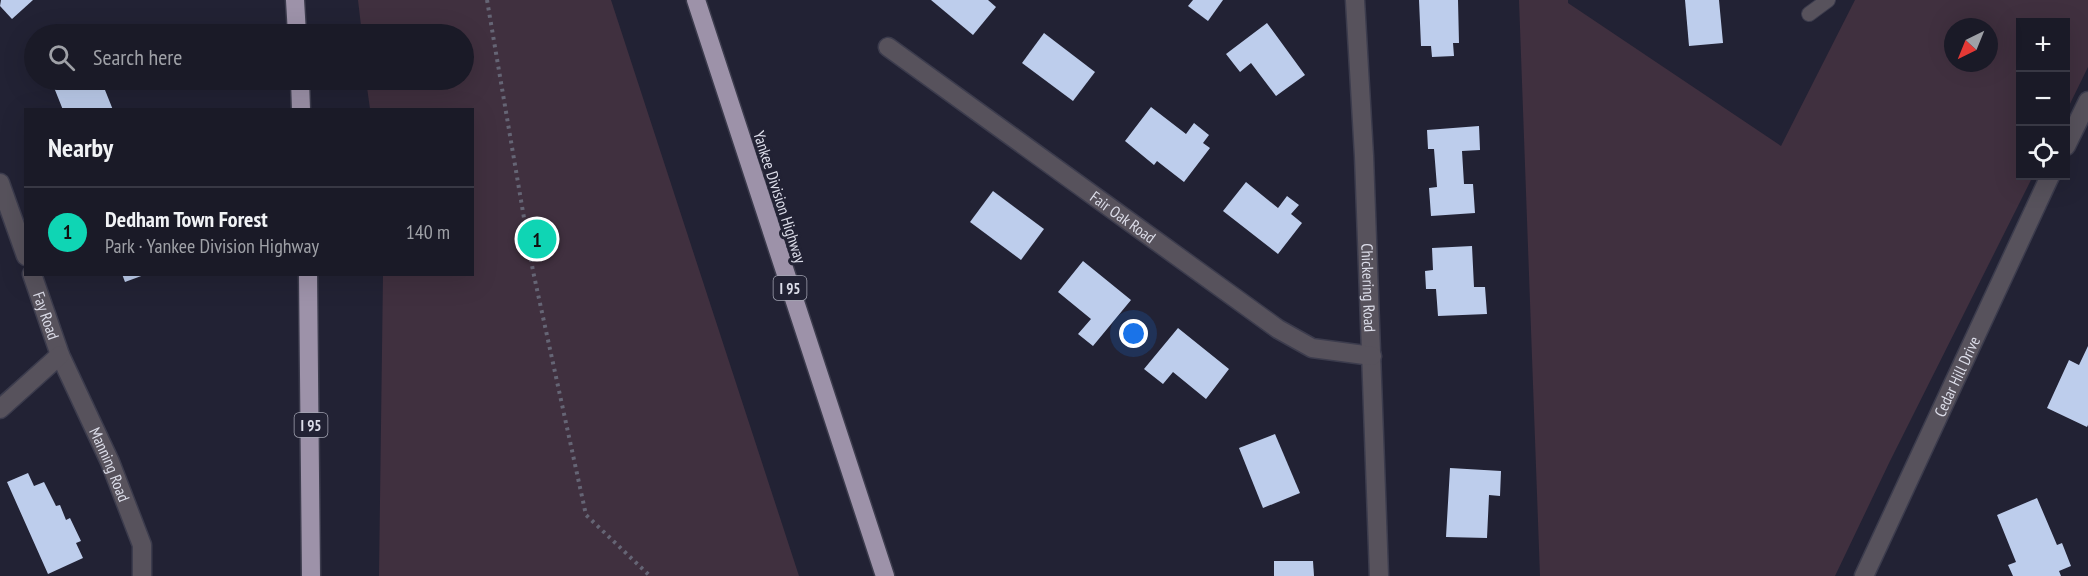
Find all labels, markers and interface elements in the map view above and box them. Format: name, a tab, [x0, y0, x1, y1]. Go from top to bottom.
north arrow	[1944, 18, 1998, 72]
map controls	[2016, 18, 2070, 180]
button: +	[2016, 18, 2070, 72]
search box	[24, 24, 474, 90]
icon: search	[45, 41, 78, 74]
text: Search here	[93, 43, 182, 71]
button: −	[2016, 72, 2070, 126]
button: locate	[2016, 126, 2070, 180]
street label: Yankee Division Highway	[749, 128, 811, 266]
text: Nearby	[48, 131, 113, 164]
street label: Fair Oak Road	[1086, 187, 1160, 247]
text: Dedham Town Forest	[105, 205, 268, 233]
pin: 1	[518, 216, 556, 262]
text: 1	[63, 219, 72, 245]
text: 140 m	[406, 219, 450, 245]
text: Park · Yankee Division Highway	[105, 233, 319, 259]
street label: Chickering Road	[1357, 243, 1380, 332]
road number: I 95	[774, 276, 806, 300]
street label: Fay Road	[29, 289, 64, 342]
your location	[1119, 319, 1148, 348]
street label: Cedar Hill Drive	[1929, 333, 1984, 420]
road number: I 95	[294, 413, 328, 437]
street label: Manning Road	[85, 424, 134, 504]

